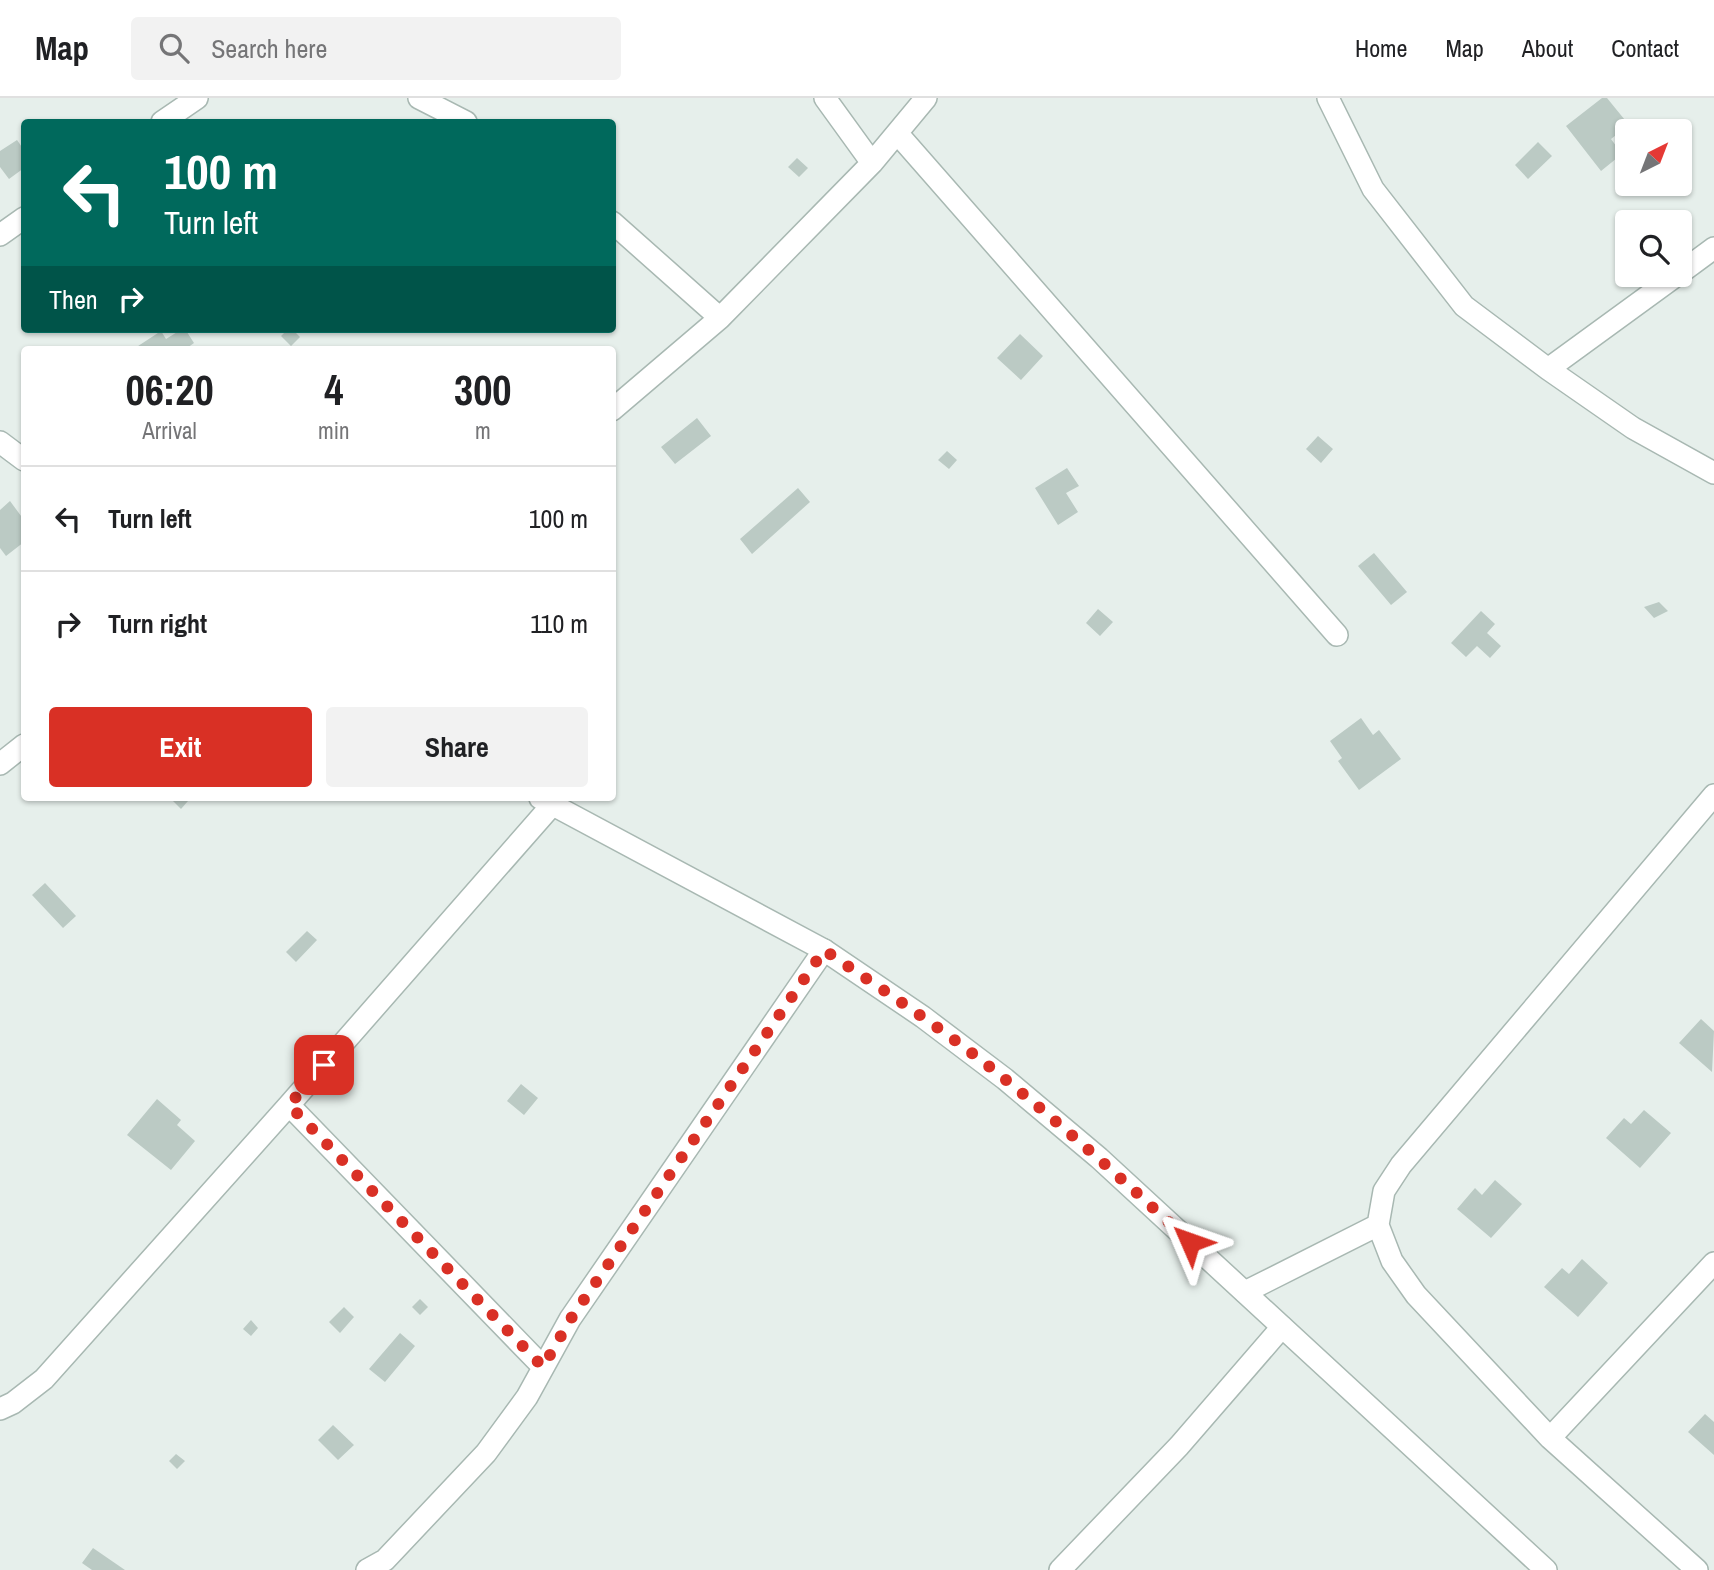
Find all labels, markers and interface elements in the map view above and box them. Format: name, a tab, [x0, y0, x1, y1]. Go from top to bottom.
search box	[131, 17, 621, 80]
text: Map	[35, 26, 89, 70]
icon: search	[155, 29, 193, 67]
text: Search here	[211, 31, 327, 66]
text: Home	[1355, 32, 1407, 64]
text: Map	[1445, 32, 1484, 64]
text: About	[1522, 32, 1573, 64]
text: Contact	[1611, 32, 1679, 64]
north arrow	[1615, 119, 1692, 196]
map controls	[1615, 119, 1692, 287]
text: 100 m	[164, 138, 278, 204]
icon: left	[49, 147, 140, 238]
text: Turn left	[164, 201, 258, 244]
button: search	[1615, 210, 1692, 287]
icon: right	[112, 280, 150, 318]
text: Then	[49, 282, 98, 317]
text: 06:20	[126, 362, 214, 418]
text: 4	[324, 362, 343, 418]
text: 300	[454, 362, 512, 418]
text: Arrival	[142, 415, 197, 446]
text: min	[318, 415, 350, 446]
text: m	[475, 415, 491, 446]
icon: left	[49, 500, 87, 538]
text: Turn left	[108, 501, 192, 536]
text: 100 m	[529, 501, 588, 536]
icon: right	[49, 605, 87, 643]
text: Turn right	[108, 606, 207, 641]
text: 110 m	[530, 606, 588, 641]
button: Exit	[49, 707, 312, 787]
button: Share	[326, 707, 588, 787]
pin	[294, 1035, 354, 1095]
icon: arrive	[305, 1046, 343, 1084]
position arrow	[1153, 1205, 1227, 1279]

